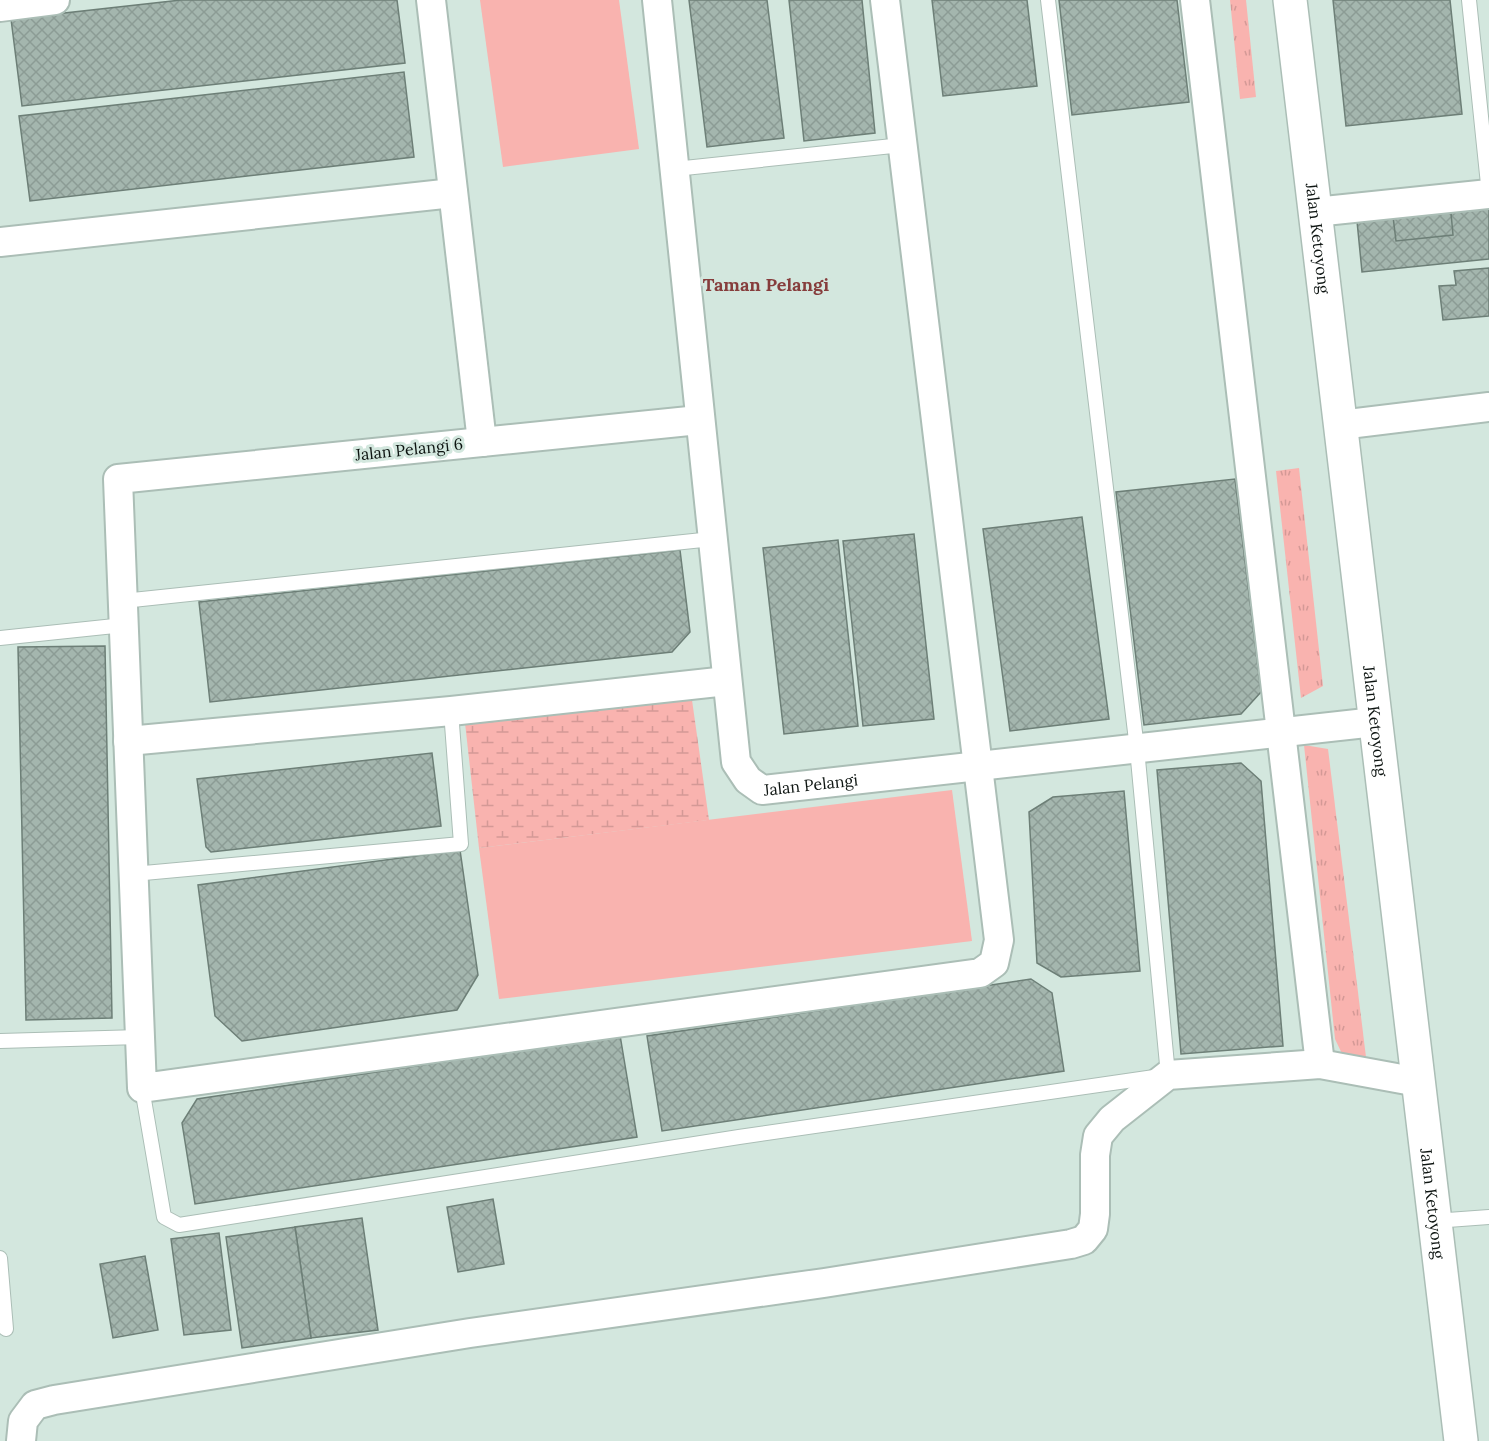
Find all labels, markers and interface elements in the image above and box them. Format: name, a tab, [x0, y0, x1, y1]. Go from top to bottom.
street label: Jalan Ketoyong	[1302, 181, 1335, 296]
district label: Taman Pelangi	[703, 273, 829, 296]
street label: Jalan Pelangi 6	[353, 433, 464, 465]
street label: Jalan Ketoyong	[1359, 663, 1392, 779]
street label: Jalan Pelangi	[762, 769, 859, 800]
street label: Jalan Ketoyong	[1416, 1146, 1449, 1261]

